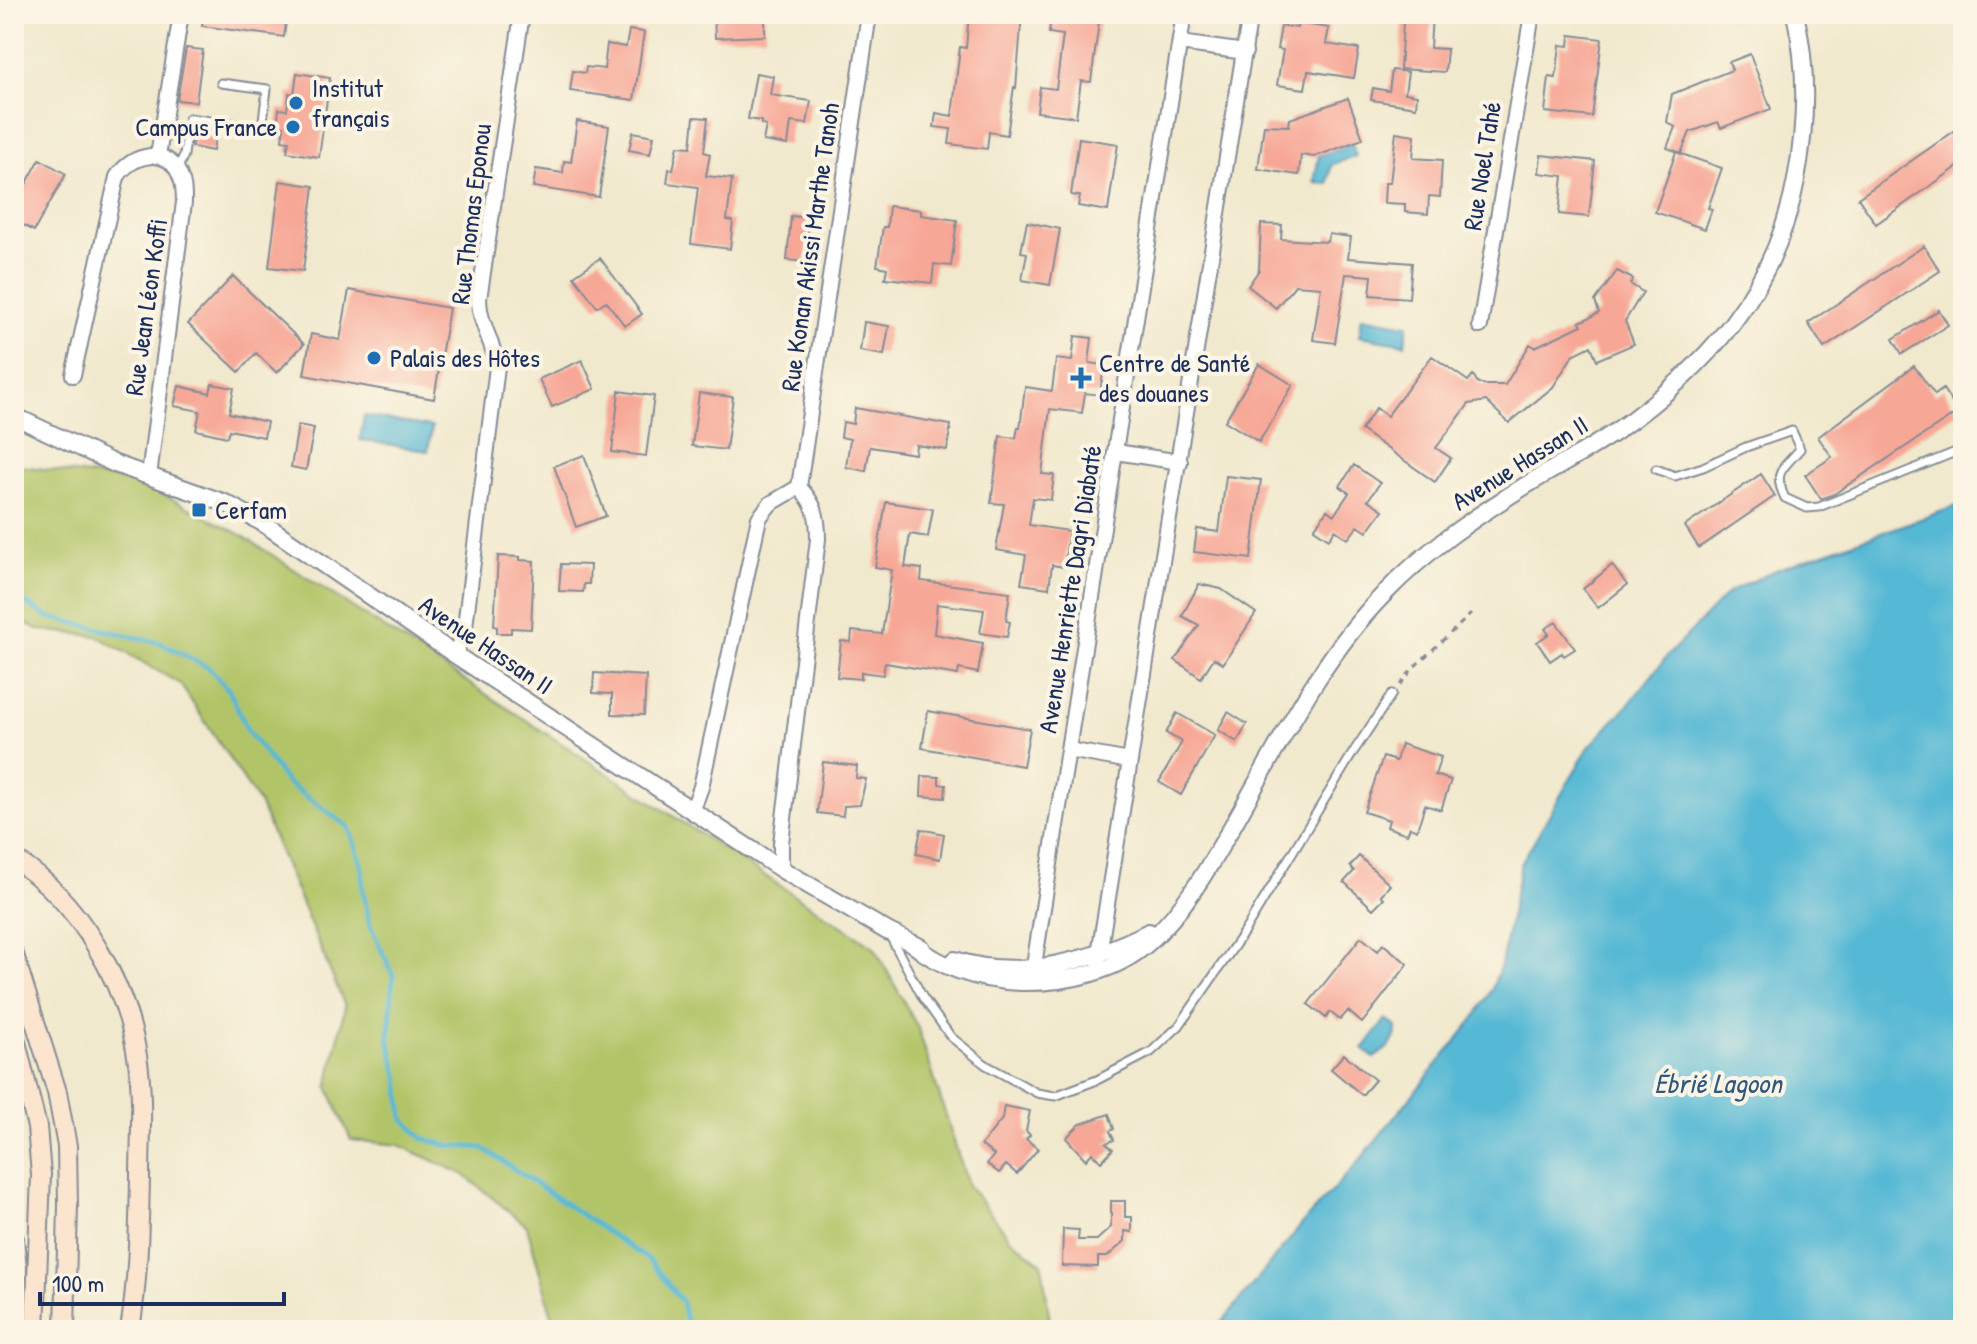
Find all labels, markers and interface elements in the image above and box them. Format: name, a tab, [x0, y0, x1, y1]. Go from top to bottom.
place label: Institut français	[312, 70, 389, 135]
marker: Institut français	[287, 94, 305, 112]
street label: Rue Noel Tahé	[1454, 99, 1509, 233]
street label: Rue Konan Akissi Marthe Tanoh	[772, 100, 847, 393]
place label: Campus France	[135, 109, 277, 144]
marker: Campus France	[284, 118, 302, 136]
street label: Rue Thomas Eponou	[442, 122, 499, 306]
street label: Rue Jean Léon Koffi	[116, 216, 175, 398]
place label: Palais des Hôtes	[390, 340, 540, 375]
place label: Centre de Santé des douanes	[1099, 345, 1250, 410]
marker: Palais des Hôtes	[365, 349, 383, 367]
marker: Centre de Santé des douanes	[1070, 367, 1092, 389]
street label: Avenue Hassan II	[1445, 407, 1595, 518]
street label: Avenue Henriette Dagri Diabaté	[1029, 442, 1110, 735]
place label: Cerfam	[215, 492, 287, 527]
marker: Cerfam	[190, 501, 208, 519]
street label: Avenue Hassan II	[412, 587, 560, 702]
water label: Ébrié Lagoon	[1654, 1064, 1784, 1102]
scale bar	[40, 1256, 284, 1306]
text: 100 m	[52, 1267, 104, 1299]

